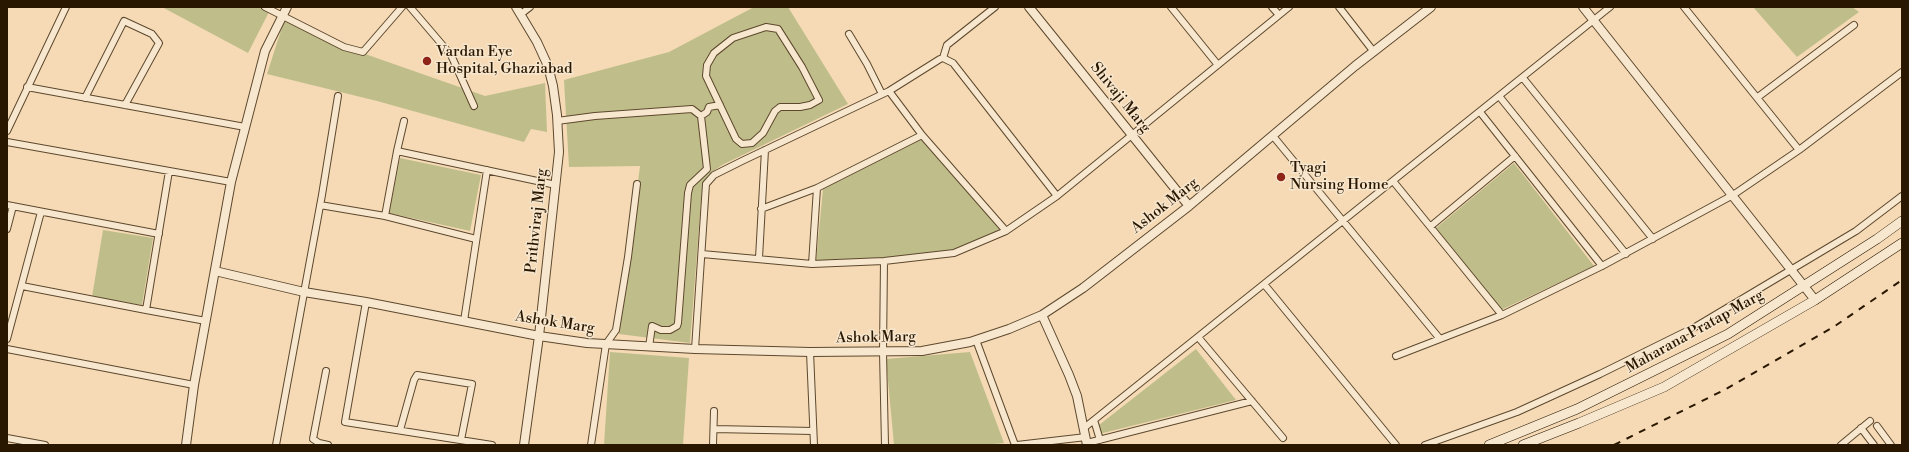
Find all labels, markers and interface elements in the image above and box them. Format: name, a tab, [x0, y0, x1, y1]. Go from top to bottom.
place label: Vardan Eye Hospital, Ghaziabad	[436, 43, 573, 78]
marker: Vardan Eye Hospital, Ghaziabad	[421, 55, 433, 67]
street label: Shivaji Marg	[1086, 59, 1154, 137]
place label: Tyagi Nursing Home	[1290, 159, 1388, 194]
street label: Prithviraj Marg	[523, 168, 551, 274]
marker: Tyagi Nursing Home	[1275, 171, 1287, 183]
street label: Ashok Marg	[1128, 174, 1202, 238]
street label: Maharana Pratap Marg	[1623, 287, 1767, 377]
street label: Ashok Marg	[514, 308, 596, 338]
street label: Ashok Marg	[836, 328, 916, 348]

